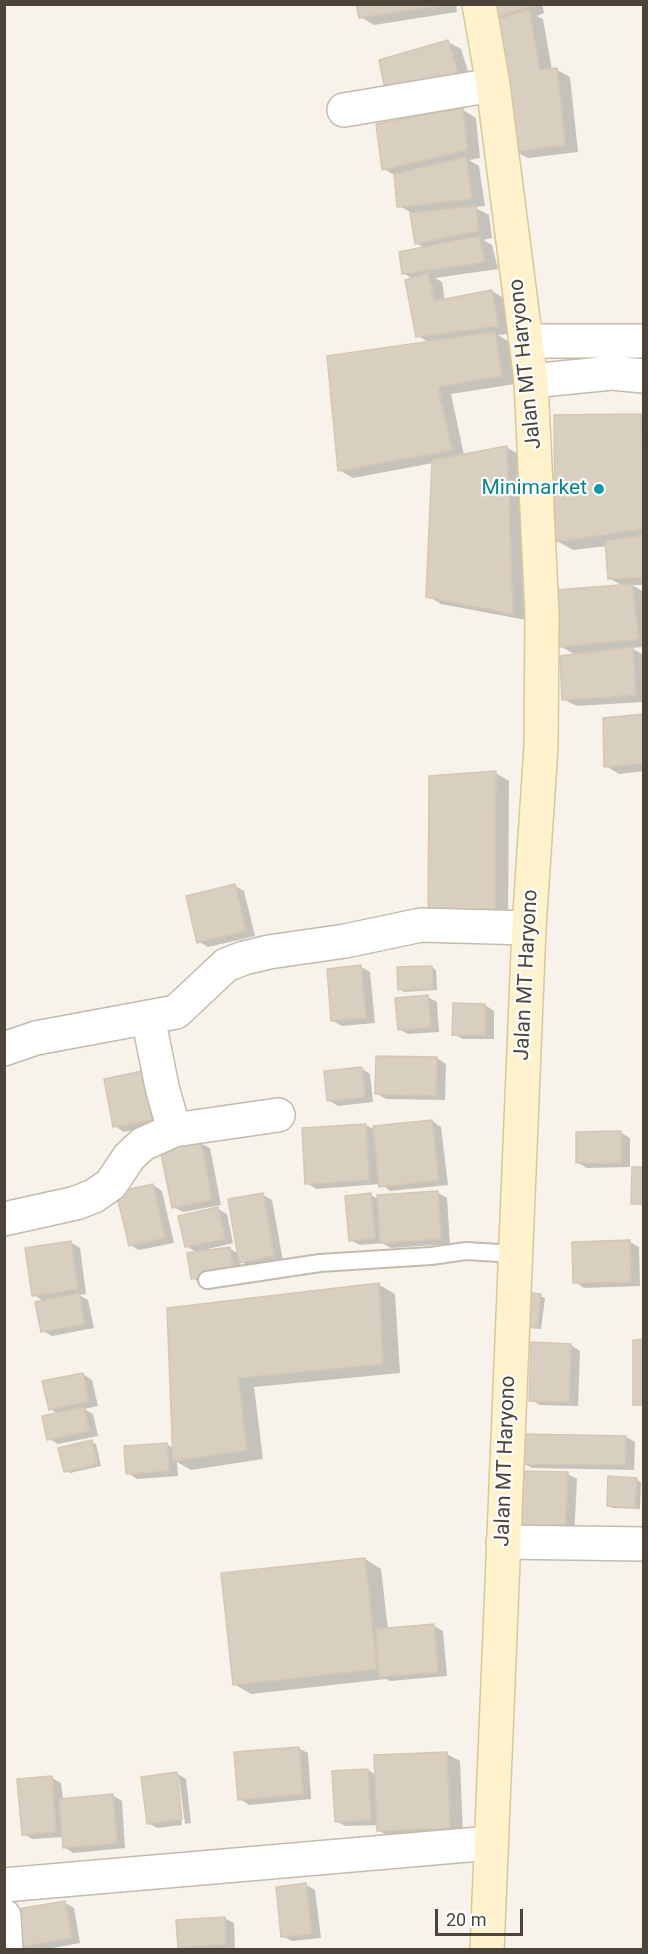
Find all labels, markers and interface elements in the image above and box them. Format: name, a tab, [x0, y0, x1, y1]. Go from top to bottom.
street label: Jalan MT Haryono	[505, 278, 547, 450]
place label: Minimarket	[481, 476, 587, 502]
marker: Minimarket	[592, 482, 606, 496]
street label: Jalan MT Haryono	[510, 889, 544, 1061]
street label: Jalan MT Haryono	[490, 1375, 522, 1547]
scale bar	[438, 1897, 526, 1935]
text: 20 m	[446, 1909, 486, 1930]

